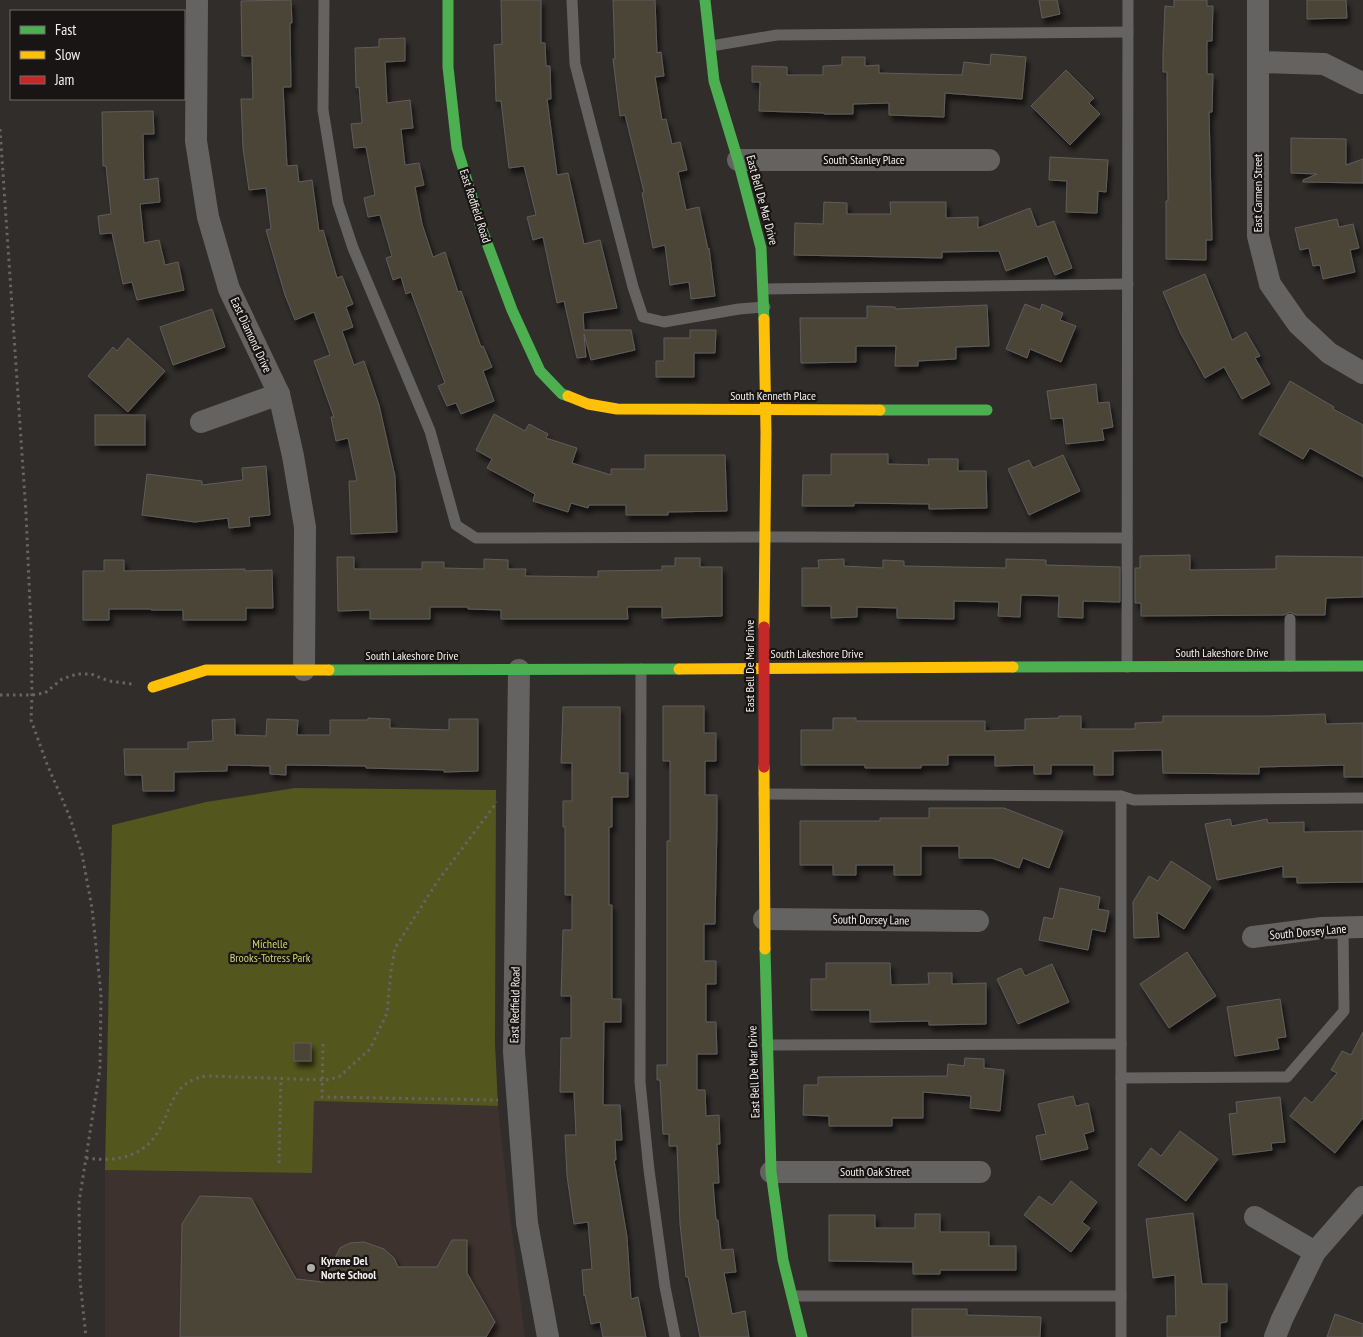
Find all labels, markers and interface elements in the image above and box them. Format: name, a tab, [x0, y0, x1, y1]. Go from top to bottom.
legend	[10, 10, 185, 100]
text: Fast	[55, 20, 76, 39]
text: Slow	[55, 45, 80, 64]
text: Jam	[54, 70, 74, 89]
street label: South Stanley Place	[823, 152, 905, 167]
street label: East Bell De Mar Drive	[743, 153, 782, 247]
street label: East Carmen Street	[1250, 153, 1265, 232]
street label: East Redfield Road	[457, 167, 494, 245]
street label: East Diamond Drive	[227, 295, 275, 375]
street label: South Kenneth Place	[730, 388, 816, 403]
street label: East Bell De Mar Drive	[742, 620, 757, 712]
street label: South Lakeshore Drive	[1176, 645, 1268, 660]
street label: South Lakeshore Drive	[771, 646, 863, 661]
street label: South Lakeshore Drive	[366, 648, 458, 663]
street label: South Dorsey Lane	[832, 911, 910, 928]
street label: South Dorsey Lane	[1269, 921, 1347, 942]
park label: Michelle Brooks-Totress Park	[230, 936, 311, 965]
street label: East Redfield Road	[506, 967, 523, 1043]
street label: East Bell De Mar Drive	[744, 1026, 763, 1118]
street label: South Oak Street	[840, 1164, 911, 1179]
place label: Kyrene Del Norte School	[321, 1253, 376, 1282]
marker: Kyrene Del Norte School	[305, 1262, 317, 1274]

